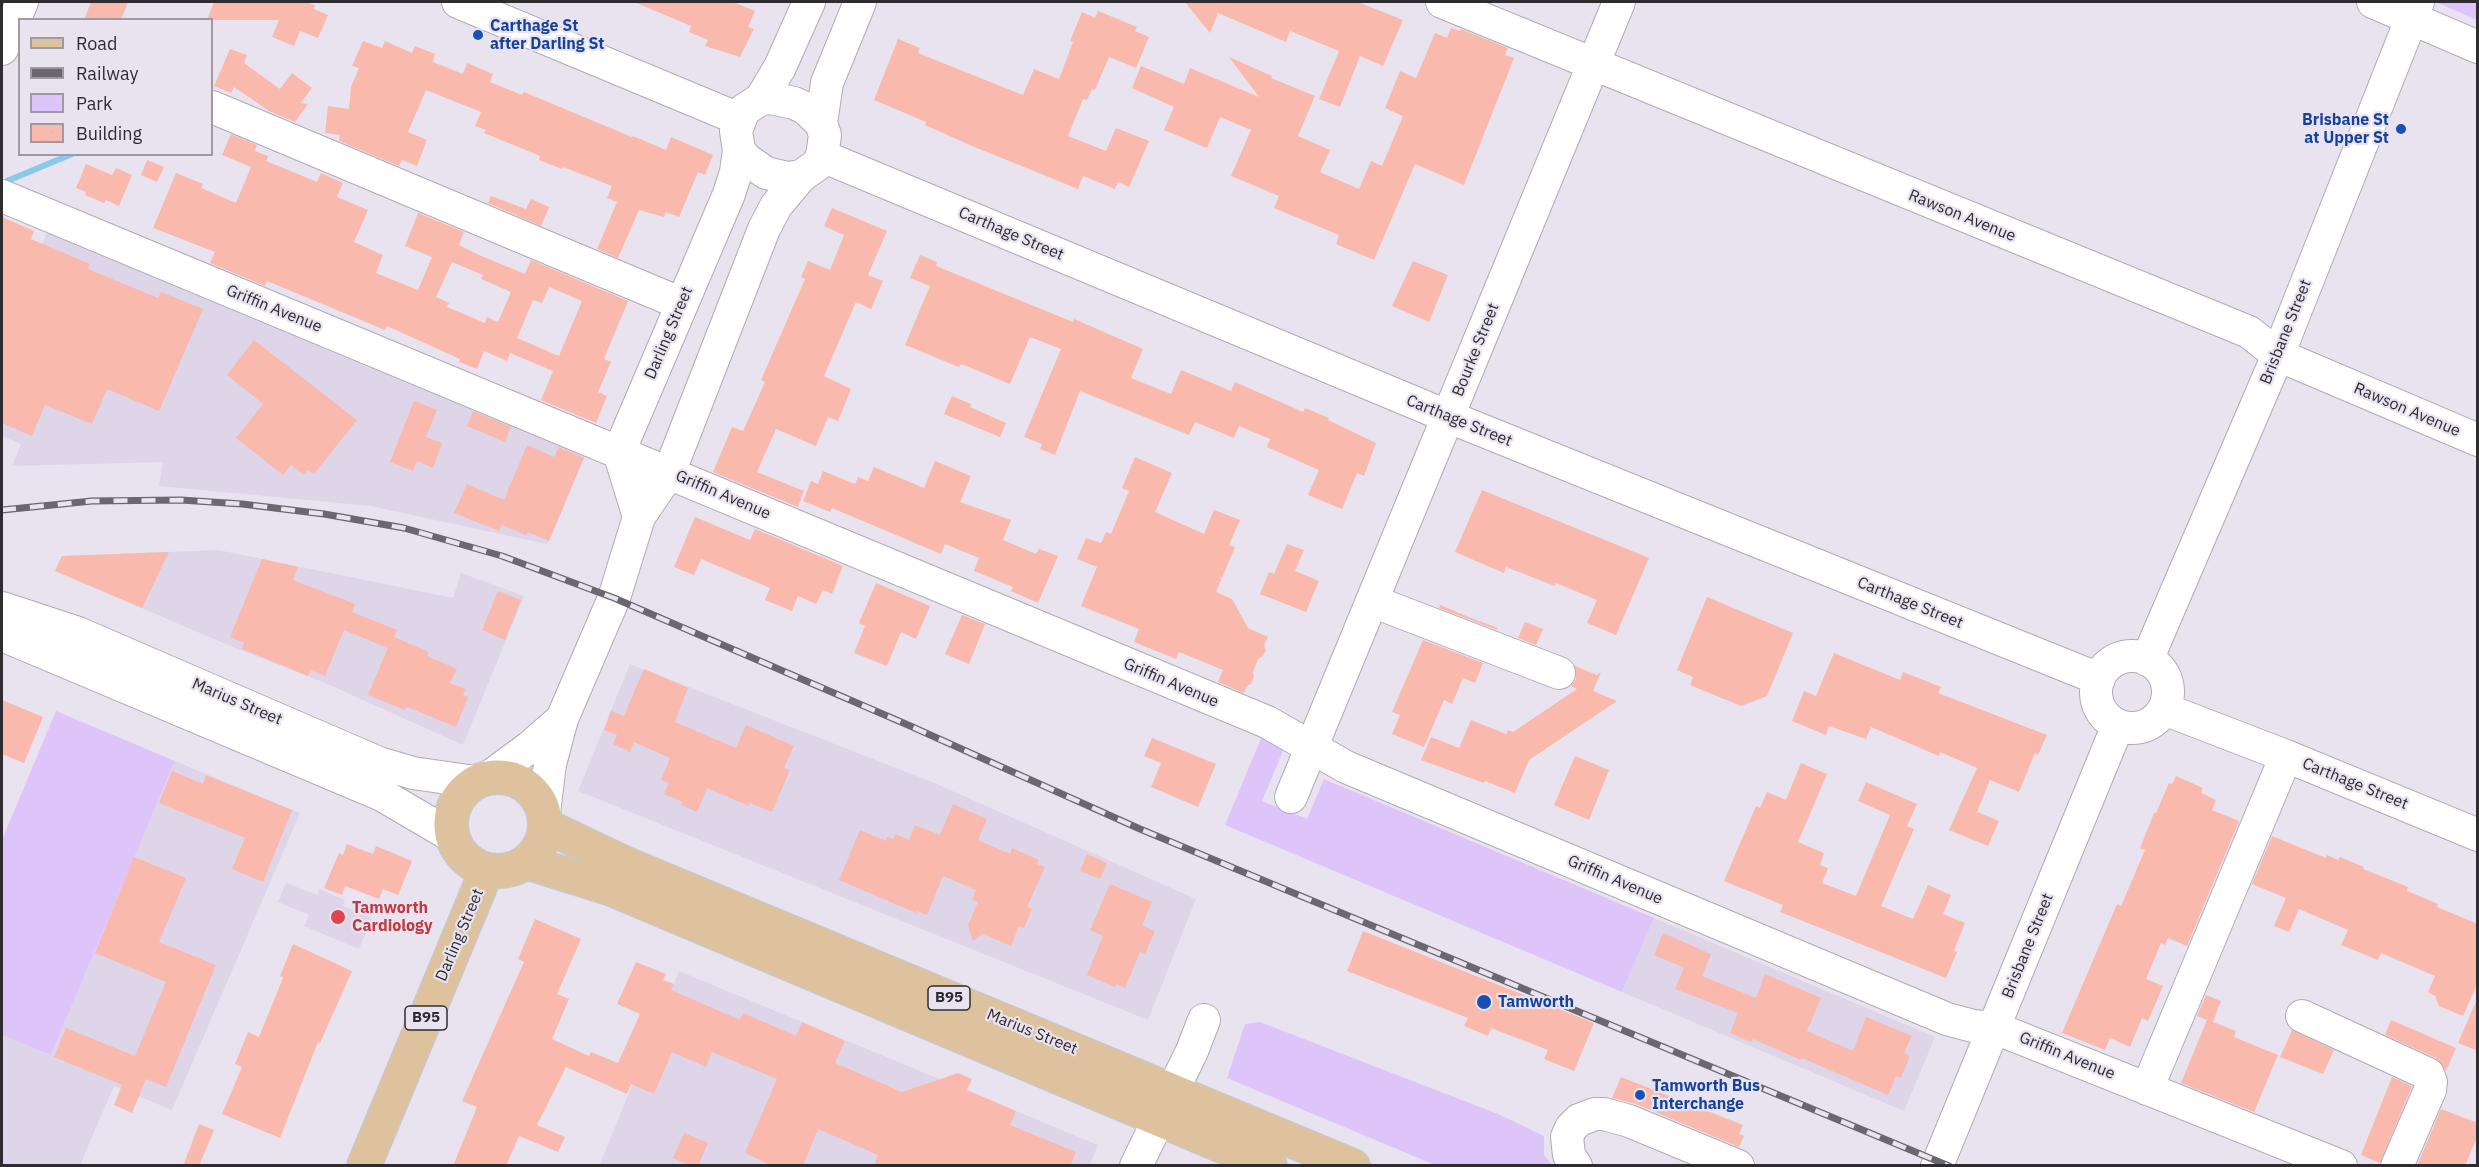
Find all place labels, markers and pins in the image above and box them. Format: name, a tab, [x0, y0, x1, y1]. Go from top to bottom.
place label: Carthage St after Darling St	[490, 16, 604, 54]
marker: Carthage St after Darling St	[471, 28, 485, 42]
place label: Brisbane St at Upper St	[2302, 110, 2389, 148]
marker: Brisbane St at Upper St	[2394, 122, 2408, 136]
place label: Tamworth Cardiology	[352, 898, 433, 936]
marker: Tamworth Cardiology	[329, 908, 347, 926]
place label: Tamworth	[1498, 992, 1574, 1012]
marker: Tamworth	[1475, 993, 1493, 1011]
place label: Tamworth Bus Interchange	[1652, 1076, 1760, 1114]
marker: Tamworth Bus Interchange	[1633, 1088, 1647, 1102]

